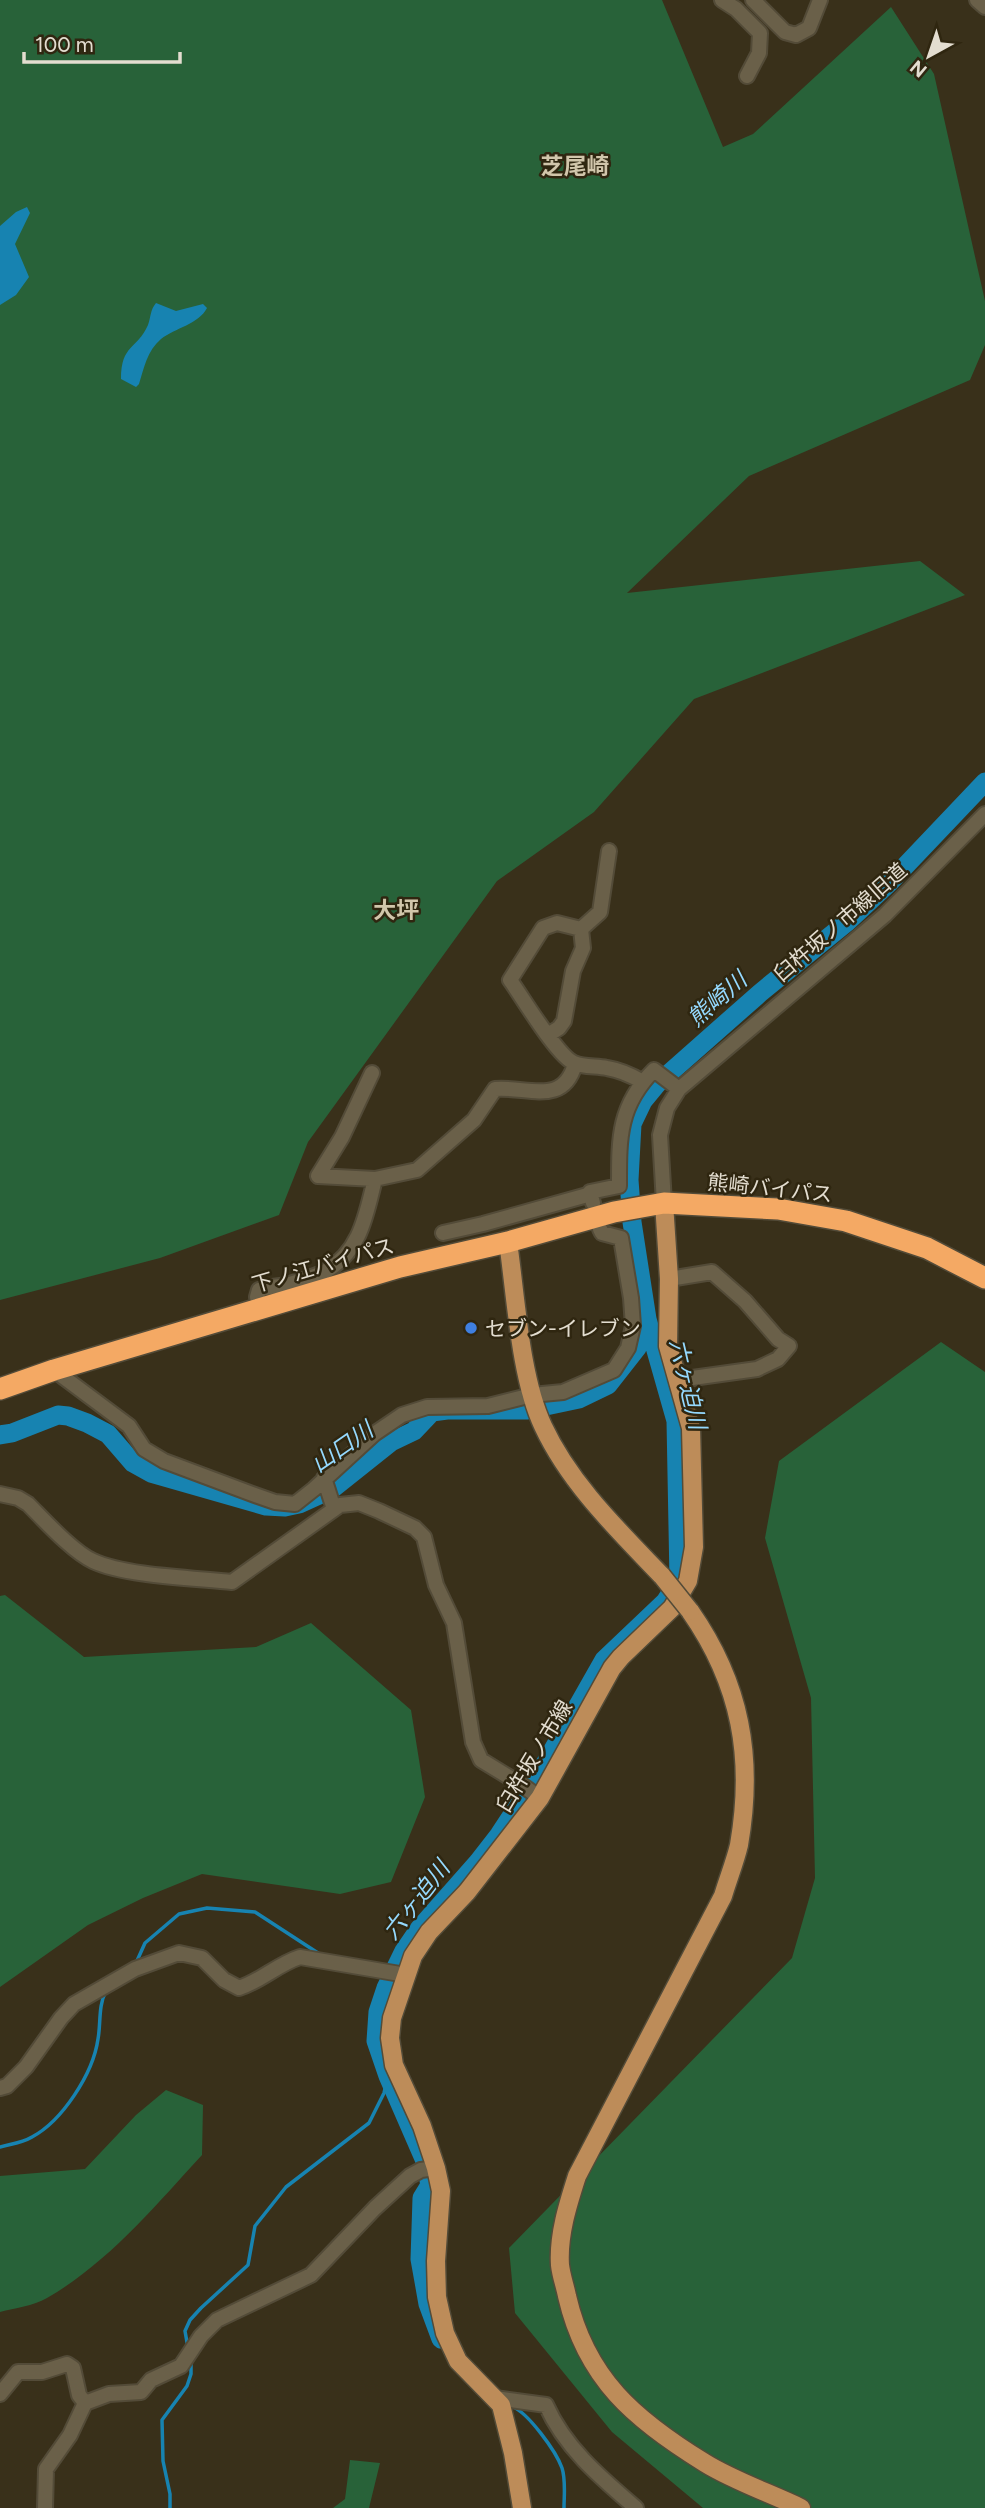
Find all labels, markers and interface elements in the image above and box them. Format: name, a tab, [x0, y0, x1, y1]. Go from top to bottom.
scale bar	[24, 21, 180, 65]
north arrow	[894, 21, 964, 91]
text: 100 m	[35, 32, 94, 57]
text: N	[905, 55, 931, 82]
district label: 芝尾崎	[541, 152, 610, 180]
street label: 臼杵坂ノ市線旧道	[768, 857, 912, 987]
district label: 大坪	[373, 896, 419, 924]
water label: 熊崎川	[682, 964, 754, 1032]
street label: 熊崎バイパス	[706, 1169, 834, 1207]
street label: 下ノ江バイパス	[249, 1233, 397, 1297]
place label: セブン-イレブン	[485, 1316, 641, 1341]
marker: セブン-イレブン	[463, 1320, 479, 1336]
water label: 六ヶ迫川	[664, 1336, 713, 1435]
water label: 山口川	[306, 1414, 381, 1478]
street label: 臼杵坂ノ市線	[491, 1696, 577, 1816]
water label: 六ヶ迫川	[377, 1853, 457, 1945]

